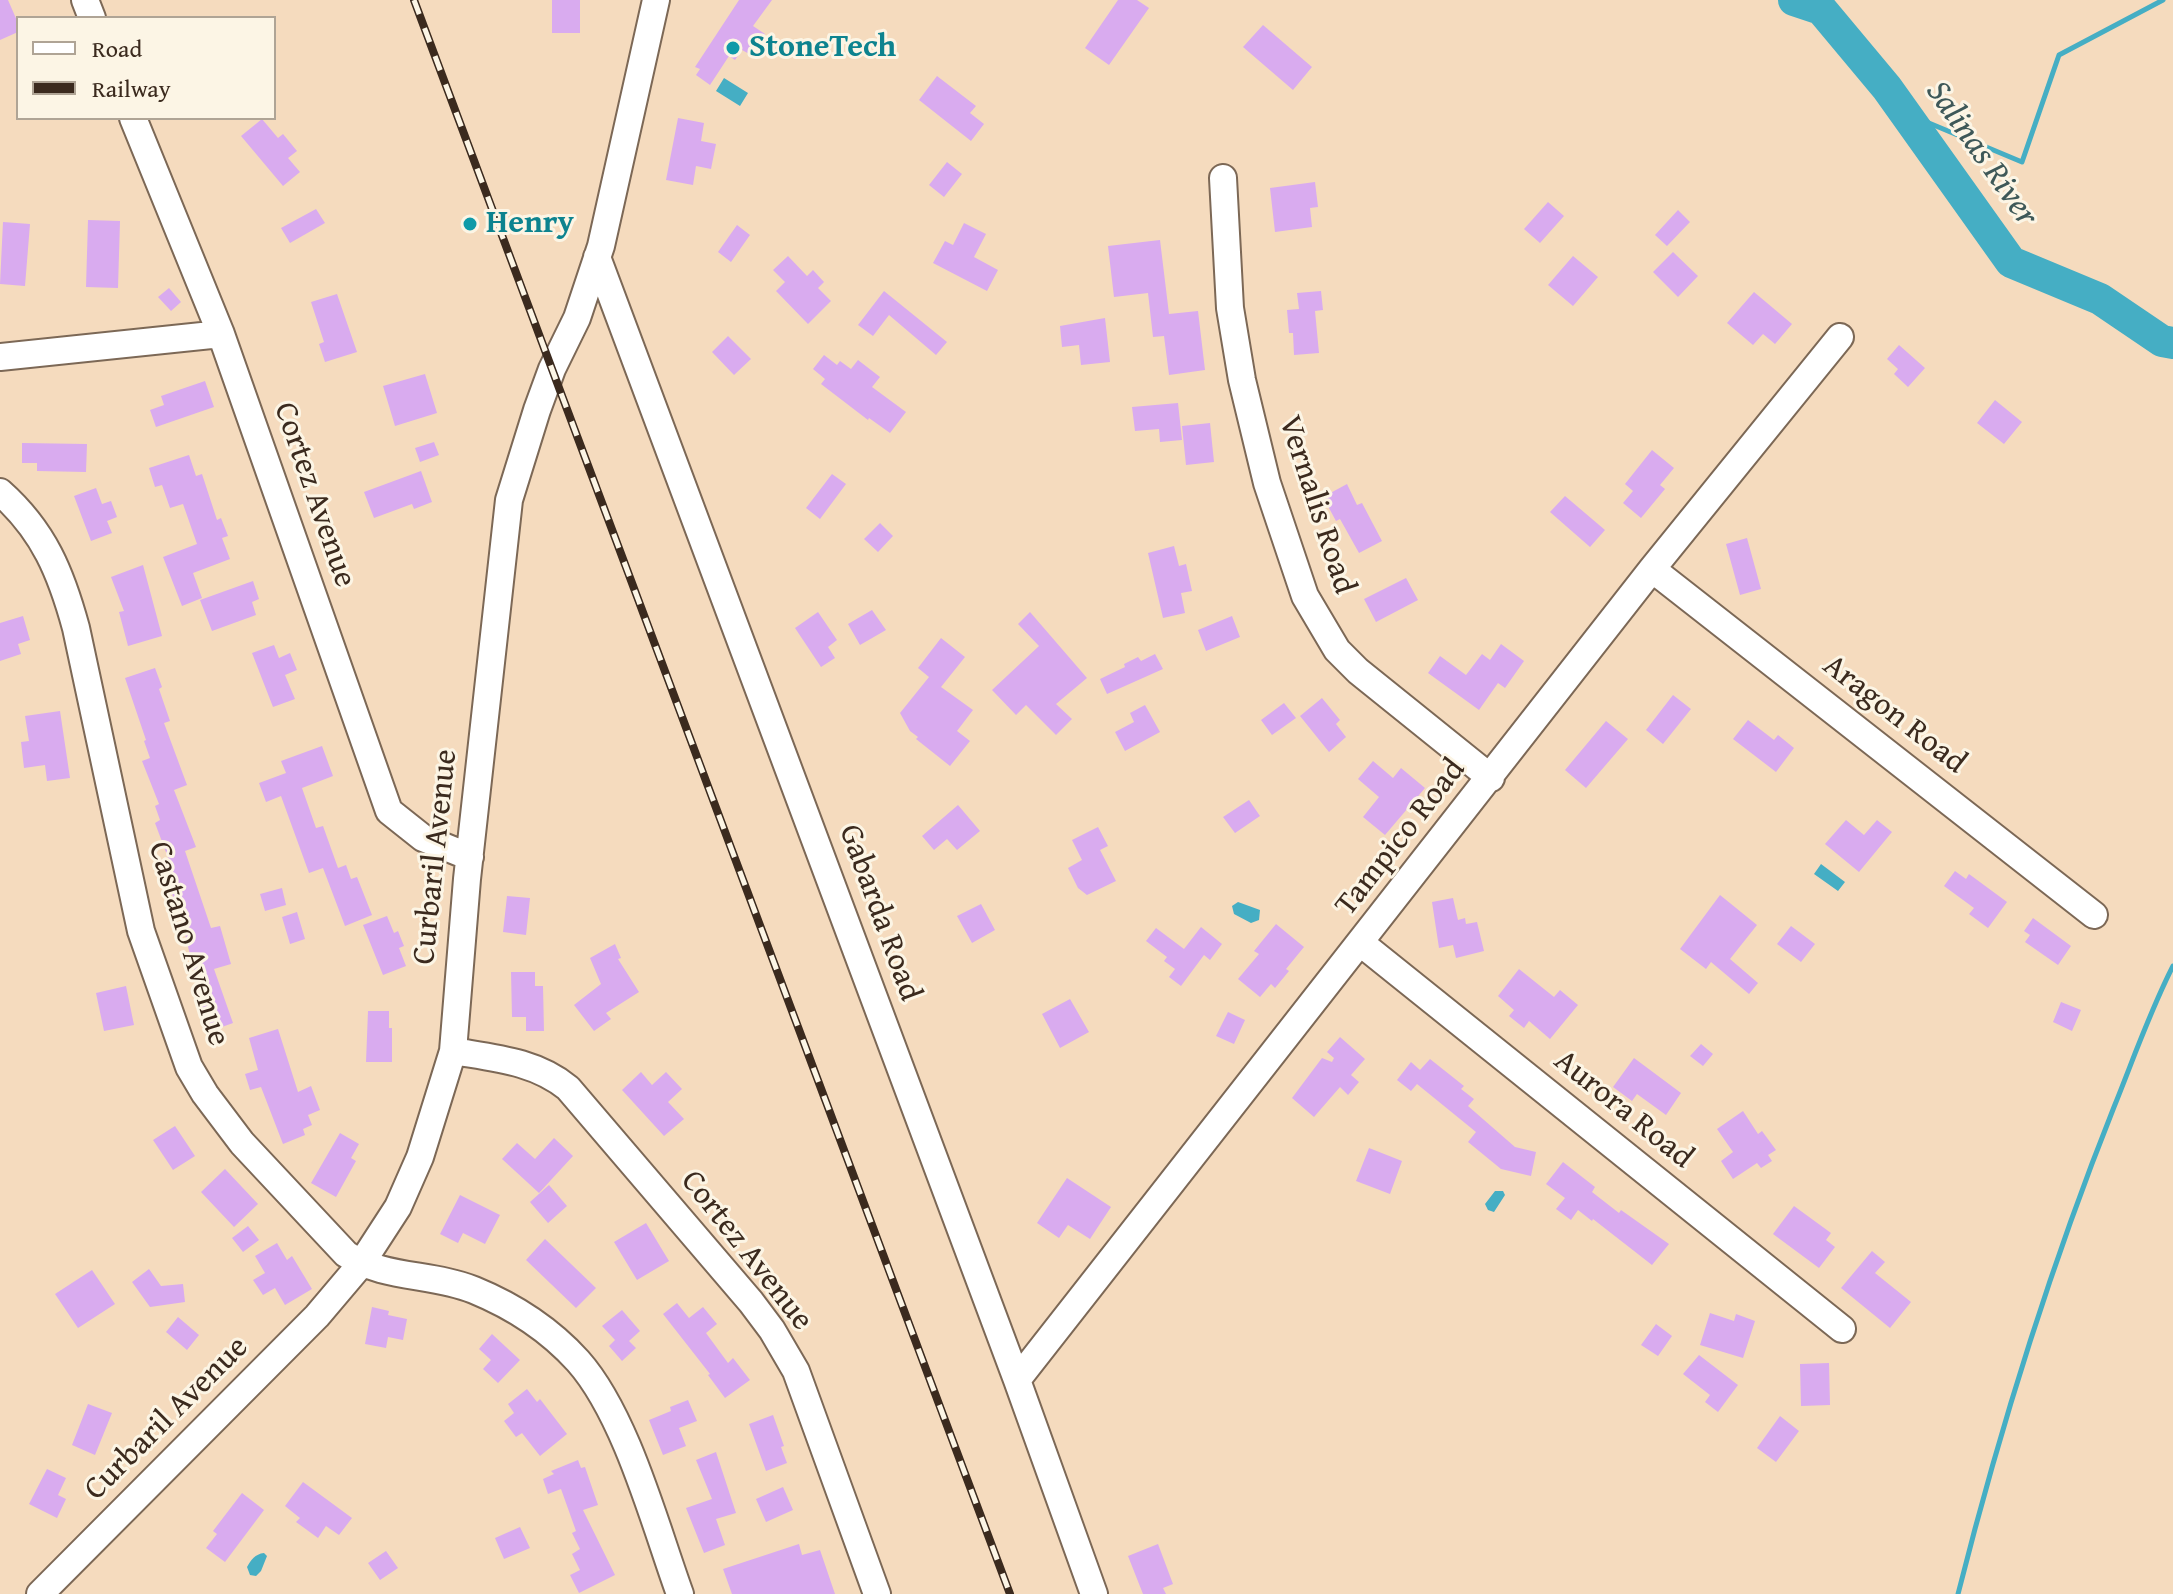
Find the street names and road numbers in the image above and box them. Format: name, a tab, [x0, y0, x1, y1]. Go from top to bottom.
street label: Cortez Avenue	[264, 398, 364, 592]
street label: Vernalis Road	[1269, 411, 1363, 599]
street label: Aragon Road	[1815, 647, 1973, 783]
street label: Curbaril Avenue	[406, 748, 466, 966]
street label: Tampico Road	[1328, 752, 1474, 924]
street label: Gabarda Road	[829, 820, 929, 1006]
street label: Castano Avenue	[139, 837, 237, 1051]
street label: Aurora Road	[1546, 1042, 1700, 1178]
street label: Cortez Avenue	[672, 1163, 820, 1339]
street label: Curbaril Avenue	[77, 1329, 257, 1509]

